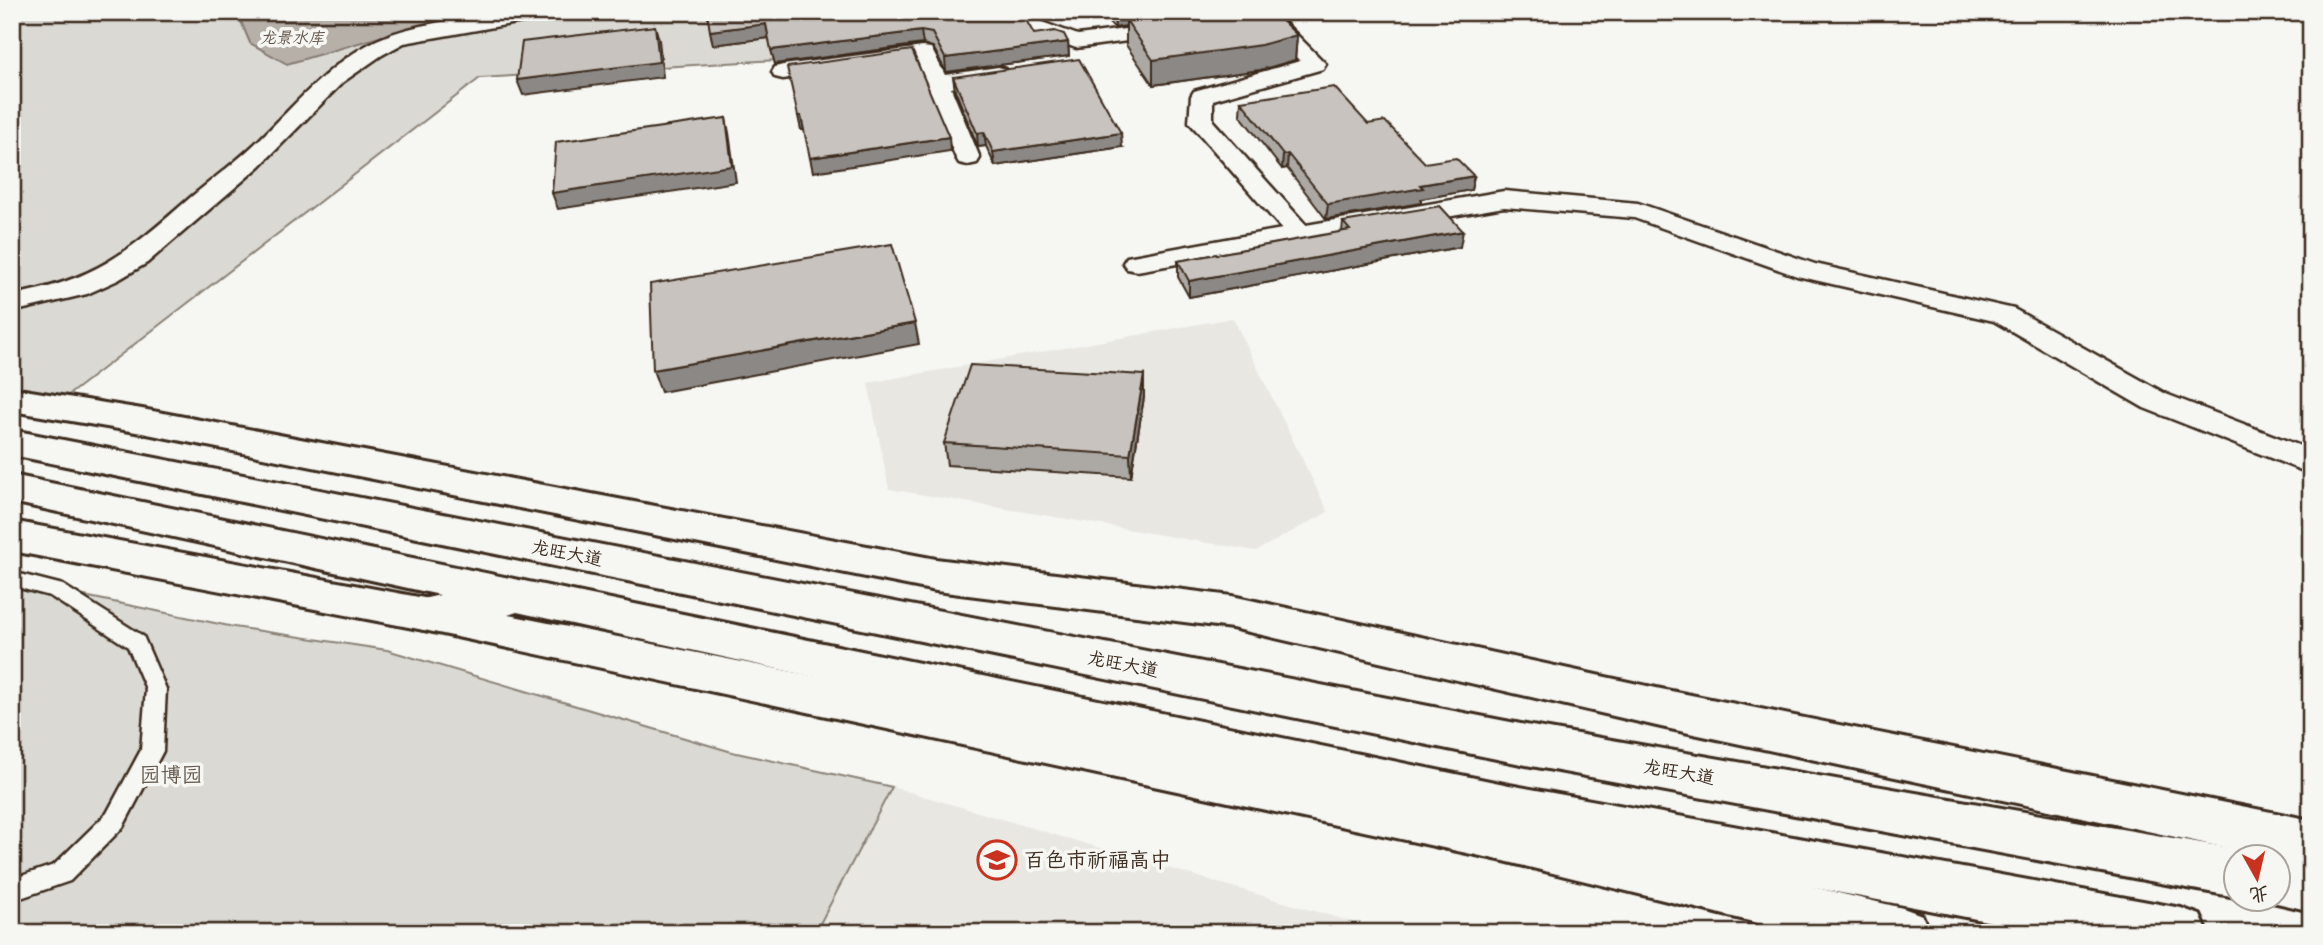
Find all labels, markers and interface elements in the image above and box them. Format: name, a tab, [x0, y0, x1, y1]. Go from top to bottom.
water label: 龙景水库	[260, 27, 326, 48]
street label: 龙旺大道	[529, 534, 605, 572]
street label: 龙旺大道	[1085, 645, 1161, 683]
street label: 龙旺大道	[1641, 754, 1717, 790]
park label: 园博园	[140, 761, 203, 789]
school or university icon: 百色市祈福高中	[976, 839, 1018, 881]
north arrow	[2222, 844, 2292, 914]
place label: 百色市祈福高中	[1024, 846, 1171, 874]
text: 北	[2248, 881, 2270, 908]

